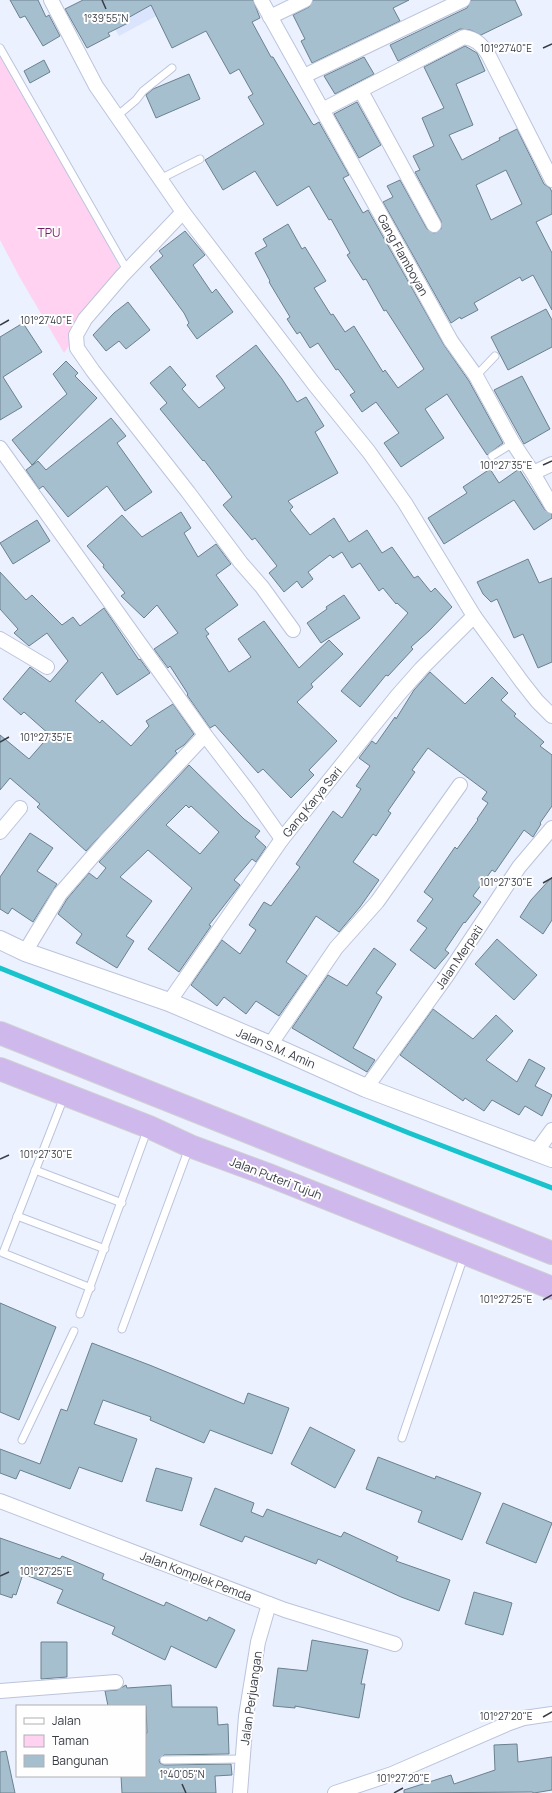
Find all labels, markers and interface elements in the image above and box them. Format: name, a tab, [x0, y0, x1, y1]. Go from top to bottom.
text: 1°39'55"N	[84, 11, 128, 25]
text: 101°27'40"E	[480, 41, 532, 55]
street label: Gang Flamboyan	[373, 211, 433, 299]
park label: TPU	[38, 224, 60, 241]
text: 101°27'40"E	[20, 313, 72, 327]
text: 101°27'35"E	[480, 458, 532, 472]
text: 101°27'35"E	[20, 730, 72, 744]
street label: Gang Karya Sari	[278, 763, 346, 841]
text: 101°27'30"E	[480, 875, 533, 889]
street label: Jalan Merpati	[431, 922, 487, 992]
street label: Jalan S.M. Amin	[234, 1024, 318, 1072]
text: 101°27'30"E	[20, 1147, 73, 1161]
street label: Jalan Puteri Tujuh	[227, 1153, 325, 1203]
text: 101°27'25"E	[480, 1292, 532, 1306]
street label: Jalan Komplek Pemda	[138, 1547, 254, 1605]
text: 101°27'25"E	[20, 1564, 72, 1578]
street label: Jalan Perjuangan	[236, 1650, 266, 1746]
legend	[16, 1705, 146, 1777]
text: 101°27'20"E	[480, 1709, 533, 1723]
text: Jalan	[52, 1712, 81, 1729]
text: Taman	[52, 1732, 89, 1749]
text: Bangunan	[52, 1752, 108, 1769]
text: 1°40'05"N	[159, 1767, 205, 1781]
text: 101°27'20"E	[377, 1771, 430, 1785]

